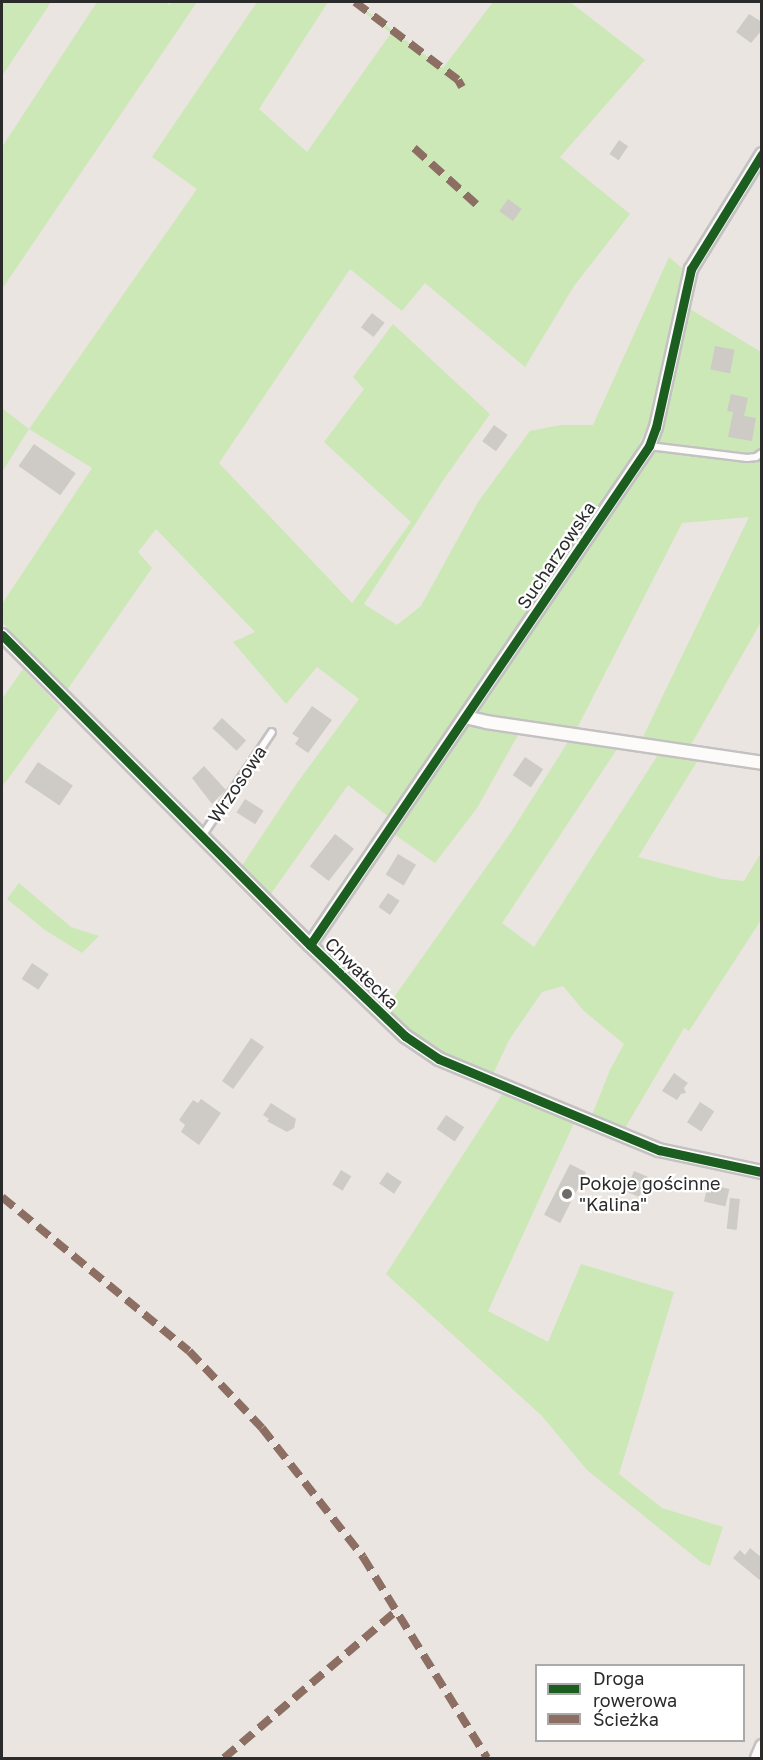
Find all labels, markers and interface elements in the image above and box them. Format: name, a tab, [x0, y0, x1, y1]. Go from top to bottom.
street label: Sucharzowska	[512, 497, 600, 613]
street label: Wrzosowa	[203, 741, 271, 827]
street label: Chwałecka	[321, 933, 403, 1013]
place label: Pokoje gościnne "Kalina"	[579, 1173, 720, 1216]
marker: Pokoje gościnne "Kalina"	[560, 1187, 574, 1201]
legend	[535, 1664, 745, 1742]
text: Droga rowerowa	[593, 1667, 677, 1711]
text: Ścieżka	[593, 1708, 659, 1730]

